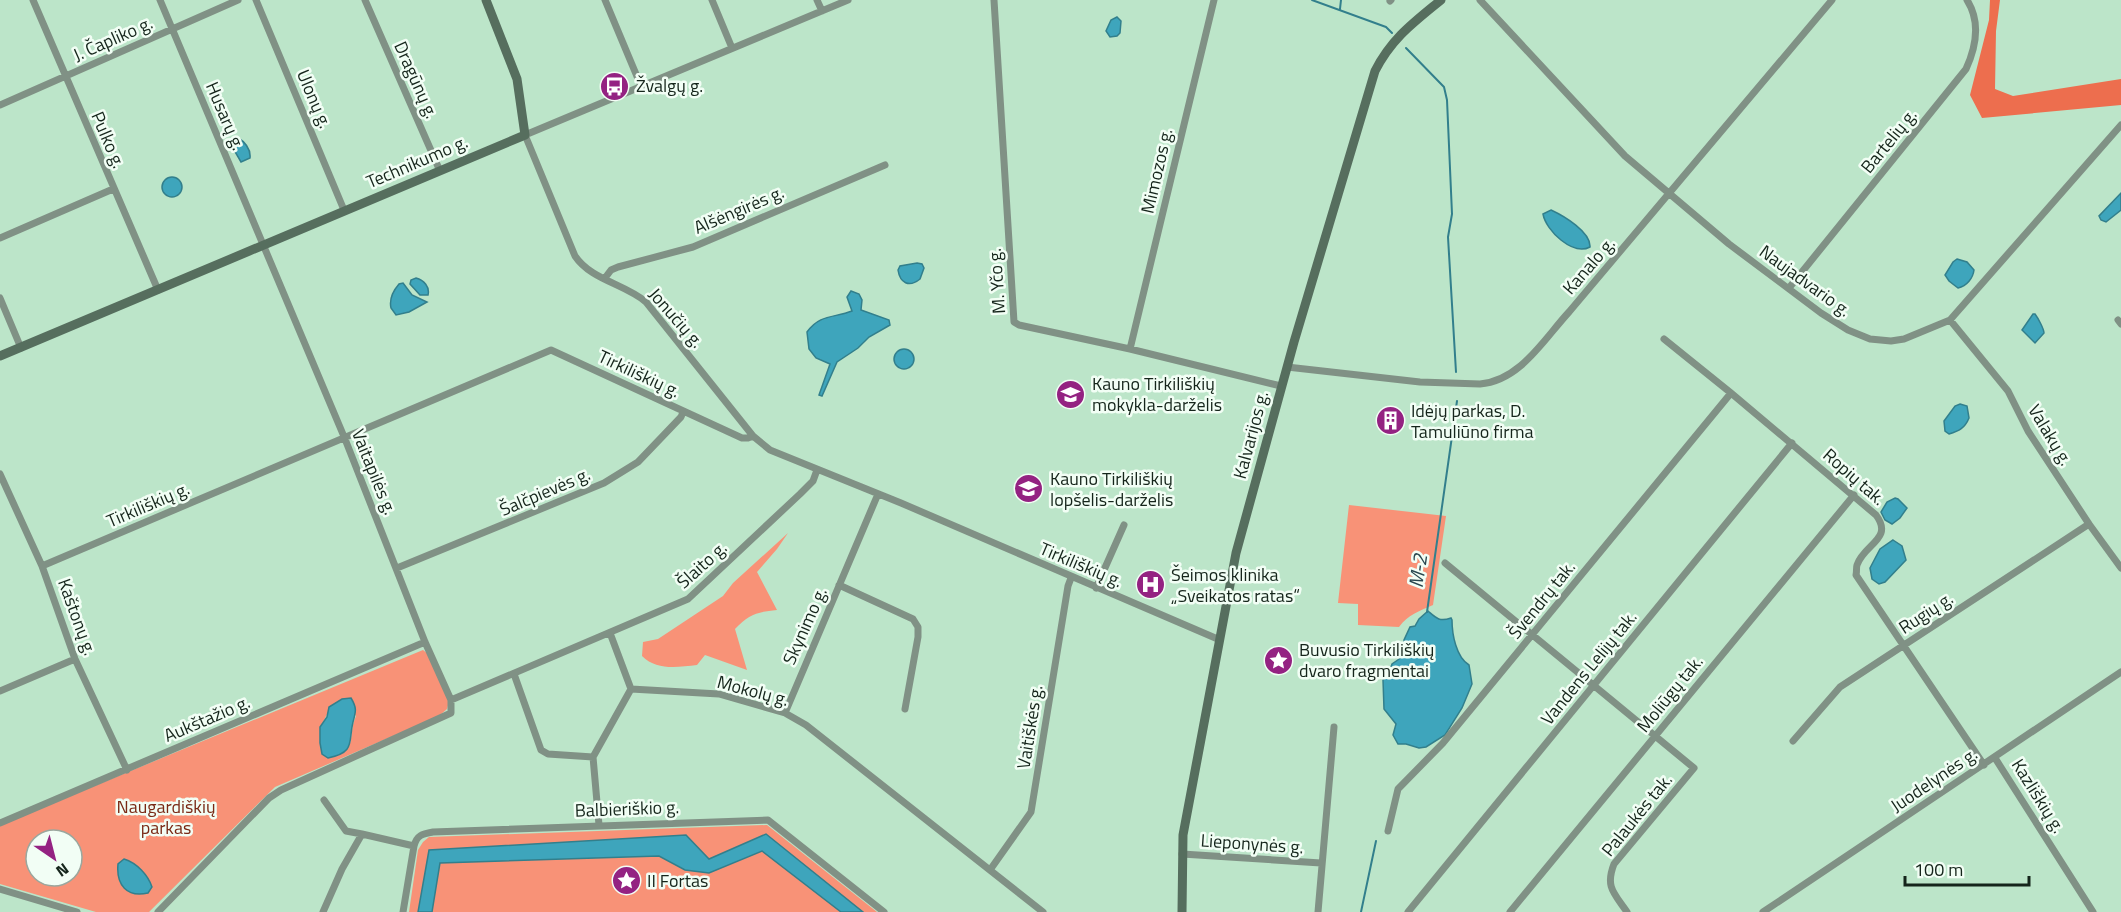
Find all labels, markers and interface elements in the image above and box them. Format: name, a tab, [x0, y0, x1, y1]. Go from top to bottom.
street label: J. Čapliko g.	[69, 9, 157, 68]
street label: Dragūnų g.	[387, 37, 445, 123]
street label: Ulonų g.	[290, 65, 339, 132]
bus stop icon: Žvalgų g.	[599, 70, 631, 102]
place label: Žvalgų g.	[636, 72, 703, 99]
street label: Husarų g.	[199, 77, 252, 154]
street label: Bartelių g.	[1854, 102, 1923, 179]
street label: Pulko g.	[84, 107, 132, 172]
street label: Mimozos g.	[1134, 126, 1179, 216]
street label: Technikumo g.	[362, 128, 472, 195]
street label: Alšėngirės g.	[689, 178, 788, 241]
street label: Kanalo g.	[1556, 231, 1621, 300]
street label: Naujadvario g.	[1754, 238, 1857, 323]
street label: M. Yčo g.	[981, 247, 1012, 315]
street label: Jonučių g.	[642, 282, 710, 354]
street label: Tirkiliškių g.	[594, 343, 685, 404]
place label: Kauno Tirkiliškių mokykla-darželis	[1092, 370, 1222, 418]
school or university icon: Kauno Tirkiliškių mokykla-darželis	[1055, 378, 1087, 410]
street label: Kalvarijos g.	[1226, 388, 1275, 482]
place label: Idėjų parkas, D. Tamuliūno firma	[1411, 397, 1533, 445]
street label: Valakų g.	[2021, 399, 2079, 471]
building icon: Idėjų parkas, D. Tamuliūno firma	[1374, 405, 1406, 437]
street label: Vaitapilės g.	[345, 425, 404, 519]
street label: Ropių tak.	[1817, 442, 1892, 511]
street label: Šalčpievės g.	[495, 460, 594, 523]
place label: Kauno Tirkiliškių lopšelis-darželis	[1050, 465, 1173, 513]
school or university icon: Kauno Tirkiliškių lopšelis-darželis	[1013, 473, 1045, 505]
street label: Tirkiliškių g.	[102, 475, 194, 534]
street label: Šlaito g.	[670, 535, 733, 595]
street label: Tirkiliškių g.	[1035, 535, 1127, 594]
water label: M-2	[1400, 551, 1435, 590]
street label: Švendrų tak.	[1502, 555, 1582, 645]
place label: Šeimos klinika „Sveikatos ratas“	[1171, 561, 1300, 609]
hospital icon: Šeimos klinika „Sveikatos ratas“	[1134, 569, 1166, 601]
street label: Kaštonų g.	[51, 575, 104, 659]
street label: Skynimo g.	[775, 583, 834, 669]
street label: Rugių g.	[1893, 585, 1958, 640]
street label: Vandens Lelijų tak.	[1534, 605, 1643, 731]
place label: Buvusio Tirkiliškių dvaro fragmentai	[1299, 636, 1434, 684]
place icon: Buvusio Tirkiliškių dvaro fragmentai	[1262, 644, 1294, 676]
street label: Moliūgų tak.	[1630, 649, 1709, 738]
street label: Mokolų g.	[714, 668, 792, 713]
street label: Vaitiškės g.	[1010, 683, 1049, 771]
street label: Aukštažio g.	[159, 688, 254, 749]
street label: Juodelynės g.	[1885, 740, 1983, 819]
street label: Kazliškių g.	[2005, 753, 2072, 838]
street label: Palaukės tak.	[1595, 767, 1679, 862]
park label: Naugardiškių parkas	[117, 793, 215, 841]
street label: Balbieriškio g.	[574, 793, 680, 824]
street label: Lieponynės g.	[1200, 826, 1304, 861]
north arrow	[24, 828, 84, 888]
scale bar	[1905, 849, 2030, 887]
text: 100 m	[1914, 856, 1963, 883]
text: N	[51, 857, 74, 883]
place icon: II Fortas	[610, 865, 642, 897]
place label: II Fortas	[647, 867, 708, 894]

